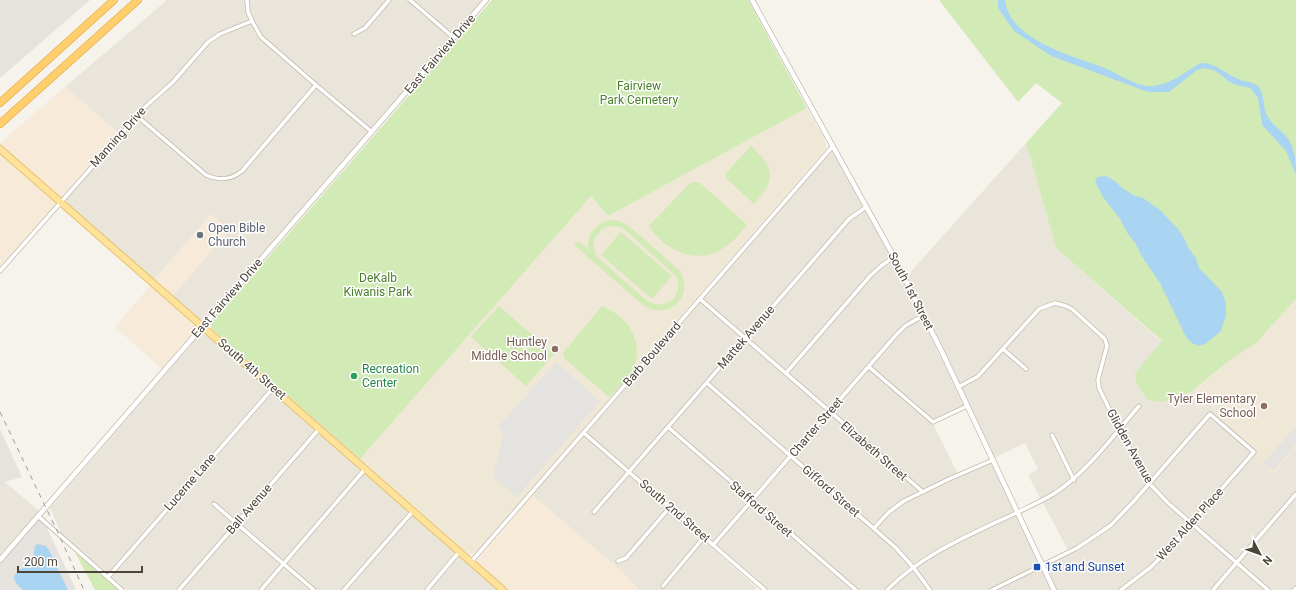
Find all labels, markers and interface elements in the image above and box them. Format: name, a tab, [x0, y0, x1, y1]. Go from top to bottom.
street label: East Fairview Drive	[402, 11, 478, 97]
park label: Fairview Park Cemetery	[600, 79, 679, 107]
street label: Manning Drive	[87, 104, 149, 170]
place label: Open Bible Church	[208, 221, 265, 249]
marker: Open Bible Church	[195, 230, 205, 240]
street label: South 1st Street	[885, 250, 937, 332]
street label: East Fairview Drive	[189, 255, 265, 341]
park label: DeKalb Kiwanis Park	[344, 271, 413, 299]
street label: Mattek Avenue	[715, 302, 777, 372]
street label: Barb Boulevard	[620, 319, 684, 389]
place label: Huntley Middle School	[471, 335, 547, 363]
street label: South 4th Street	[215, 336, 289, 403]
marker: Huntley Middle School	[550, 344, 560, 354]
place label: Recreation Center	[362, 362, 419, 390]
marker: Recreation Center	[349, 371, 359, 381]
place label: Tyler Elementary School	[1167, 392, 1256, 420]
street label: Charter Street	[786, 394, 846, 460]
marker: Tyler Elementary School	[1259, 401, 1269, 411]
street label: Glidden Avenue	[1104, 406, 1156, 486]
street label: Elizabeth Street	[838, 418, 910, 484]
street label: Lucerne Lane	[161, 450, 219, 514]
street label: Gifford Street	[799, 462, 863, 520]
street label: South 2nd Street	[637, 477, 713, 545]
street label: Stafford Street	[727, 478, 795, 540]
street label: Ball Avenue	[223, 481, 275, 537]
street label: West Alden Place	[1154, 485, 1226, 563]
north arrow	[1240, 534, 1280, 574]
scale bar	[18, 548, 142, 574]
text: N	[1260, 553, 1275, 568]
text: 200 m	[24, 555, 58, 569]
place label: 1st and Sunset	[1045, 560, 1125, 574]
marker: 1st and Sunset	[1032, 562, 1042, 572]

